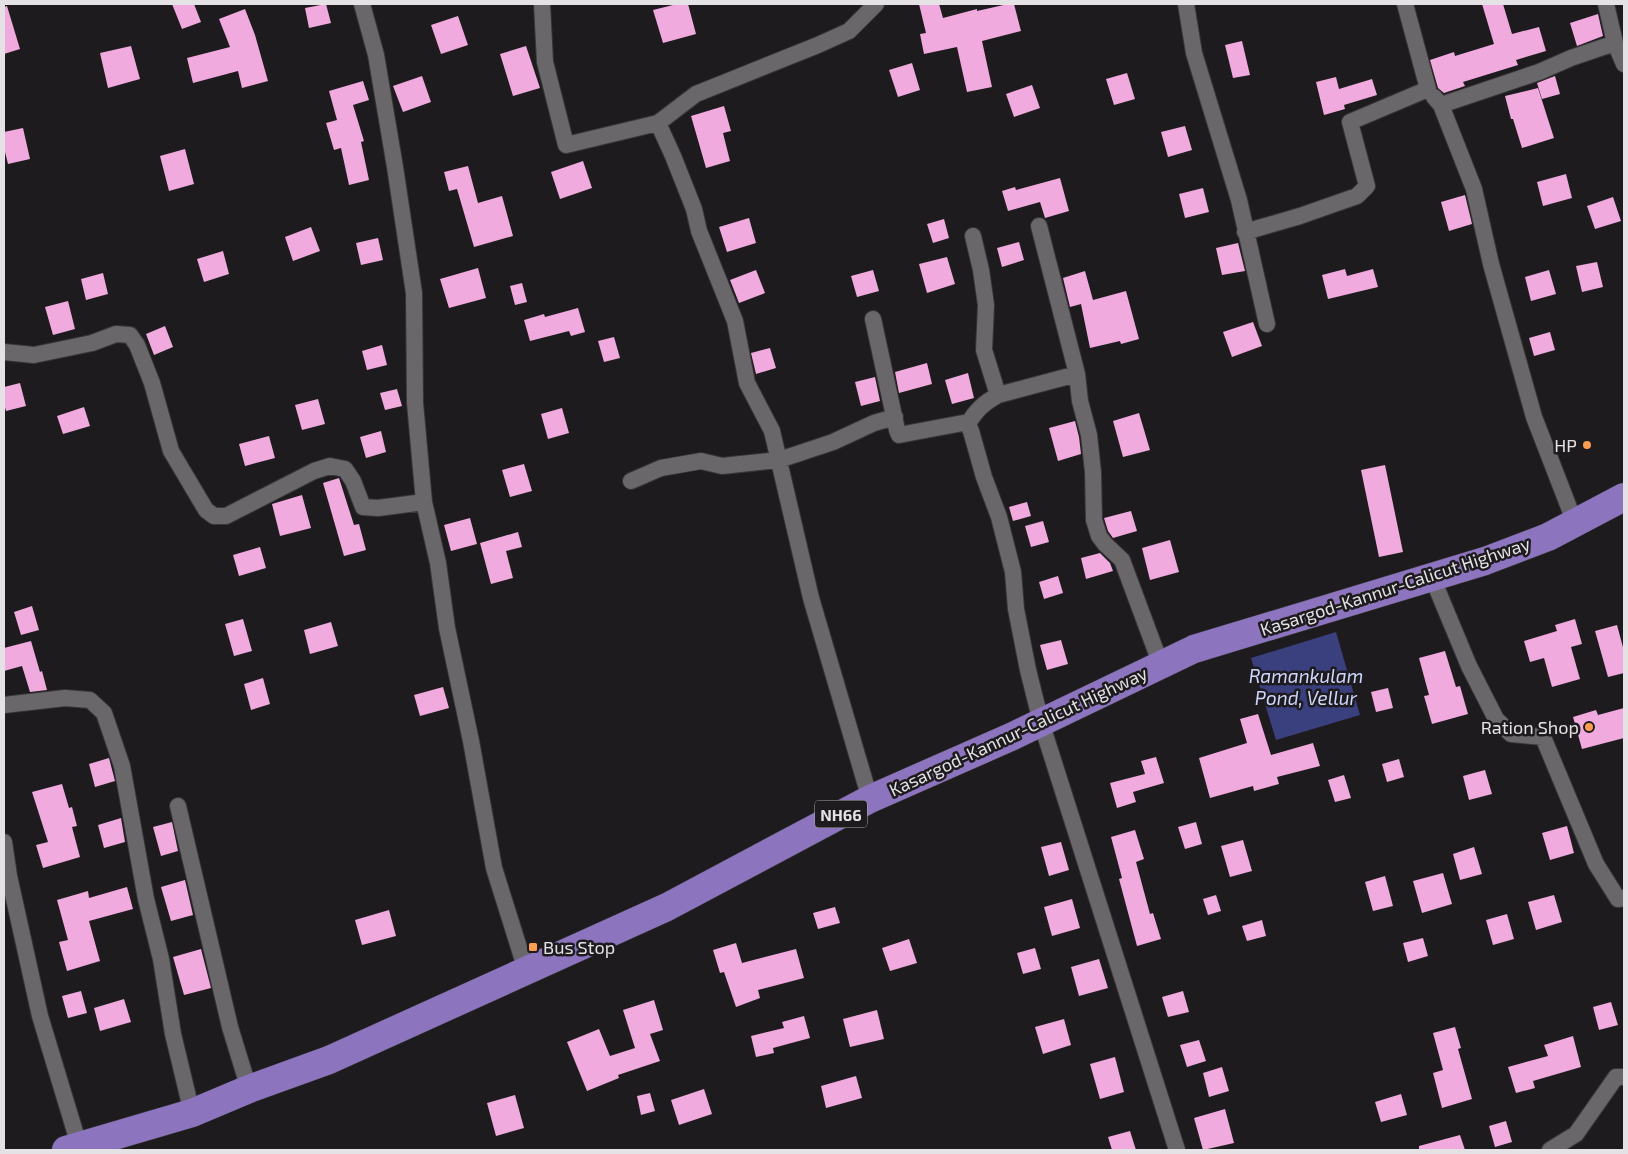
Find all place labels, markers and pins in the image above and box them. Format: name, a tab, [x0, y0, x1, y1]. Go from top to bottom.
place label: HP	[1554, 434, 1577, 456]
marker: HP	[1581, 439, 1593, 451]
place label: Ration Shop	[1481, 716, 1579, 738]
marker: Ration Shop	[1583, 721, 1595, 733]
place label: Bus Stop	[543, 936, 615, 958]
marker: Bus Stop	[527, 941, 539, 953]

